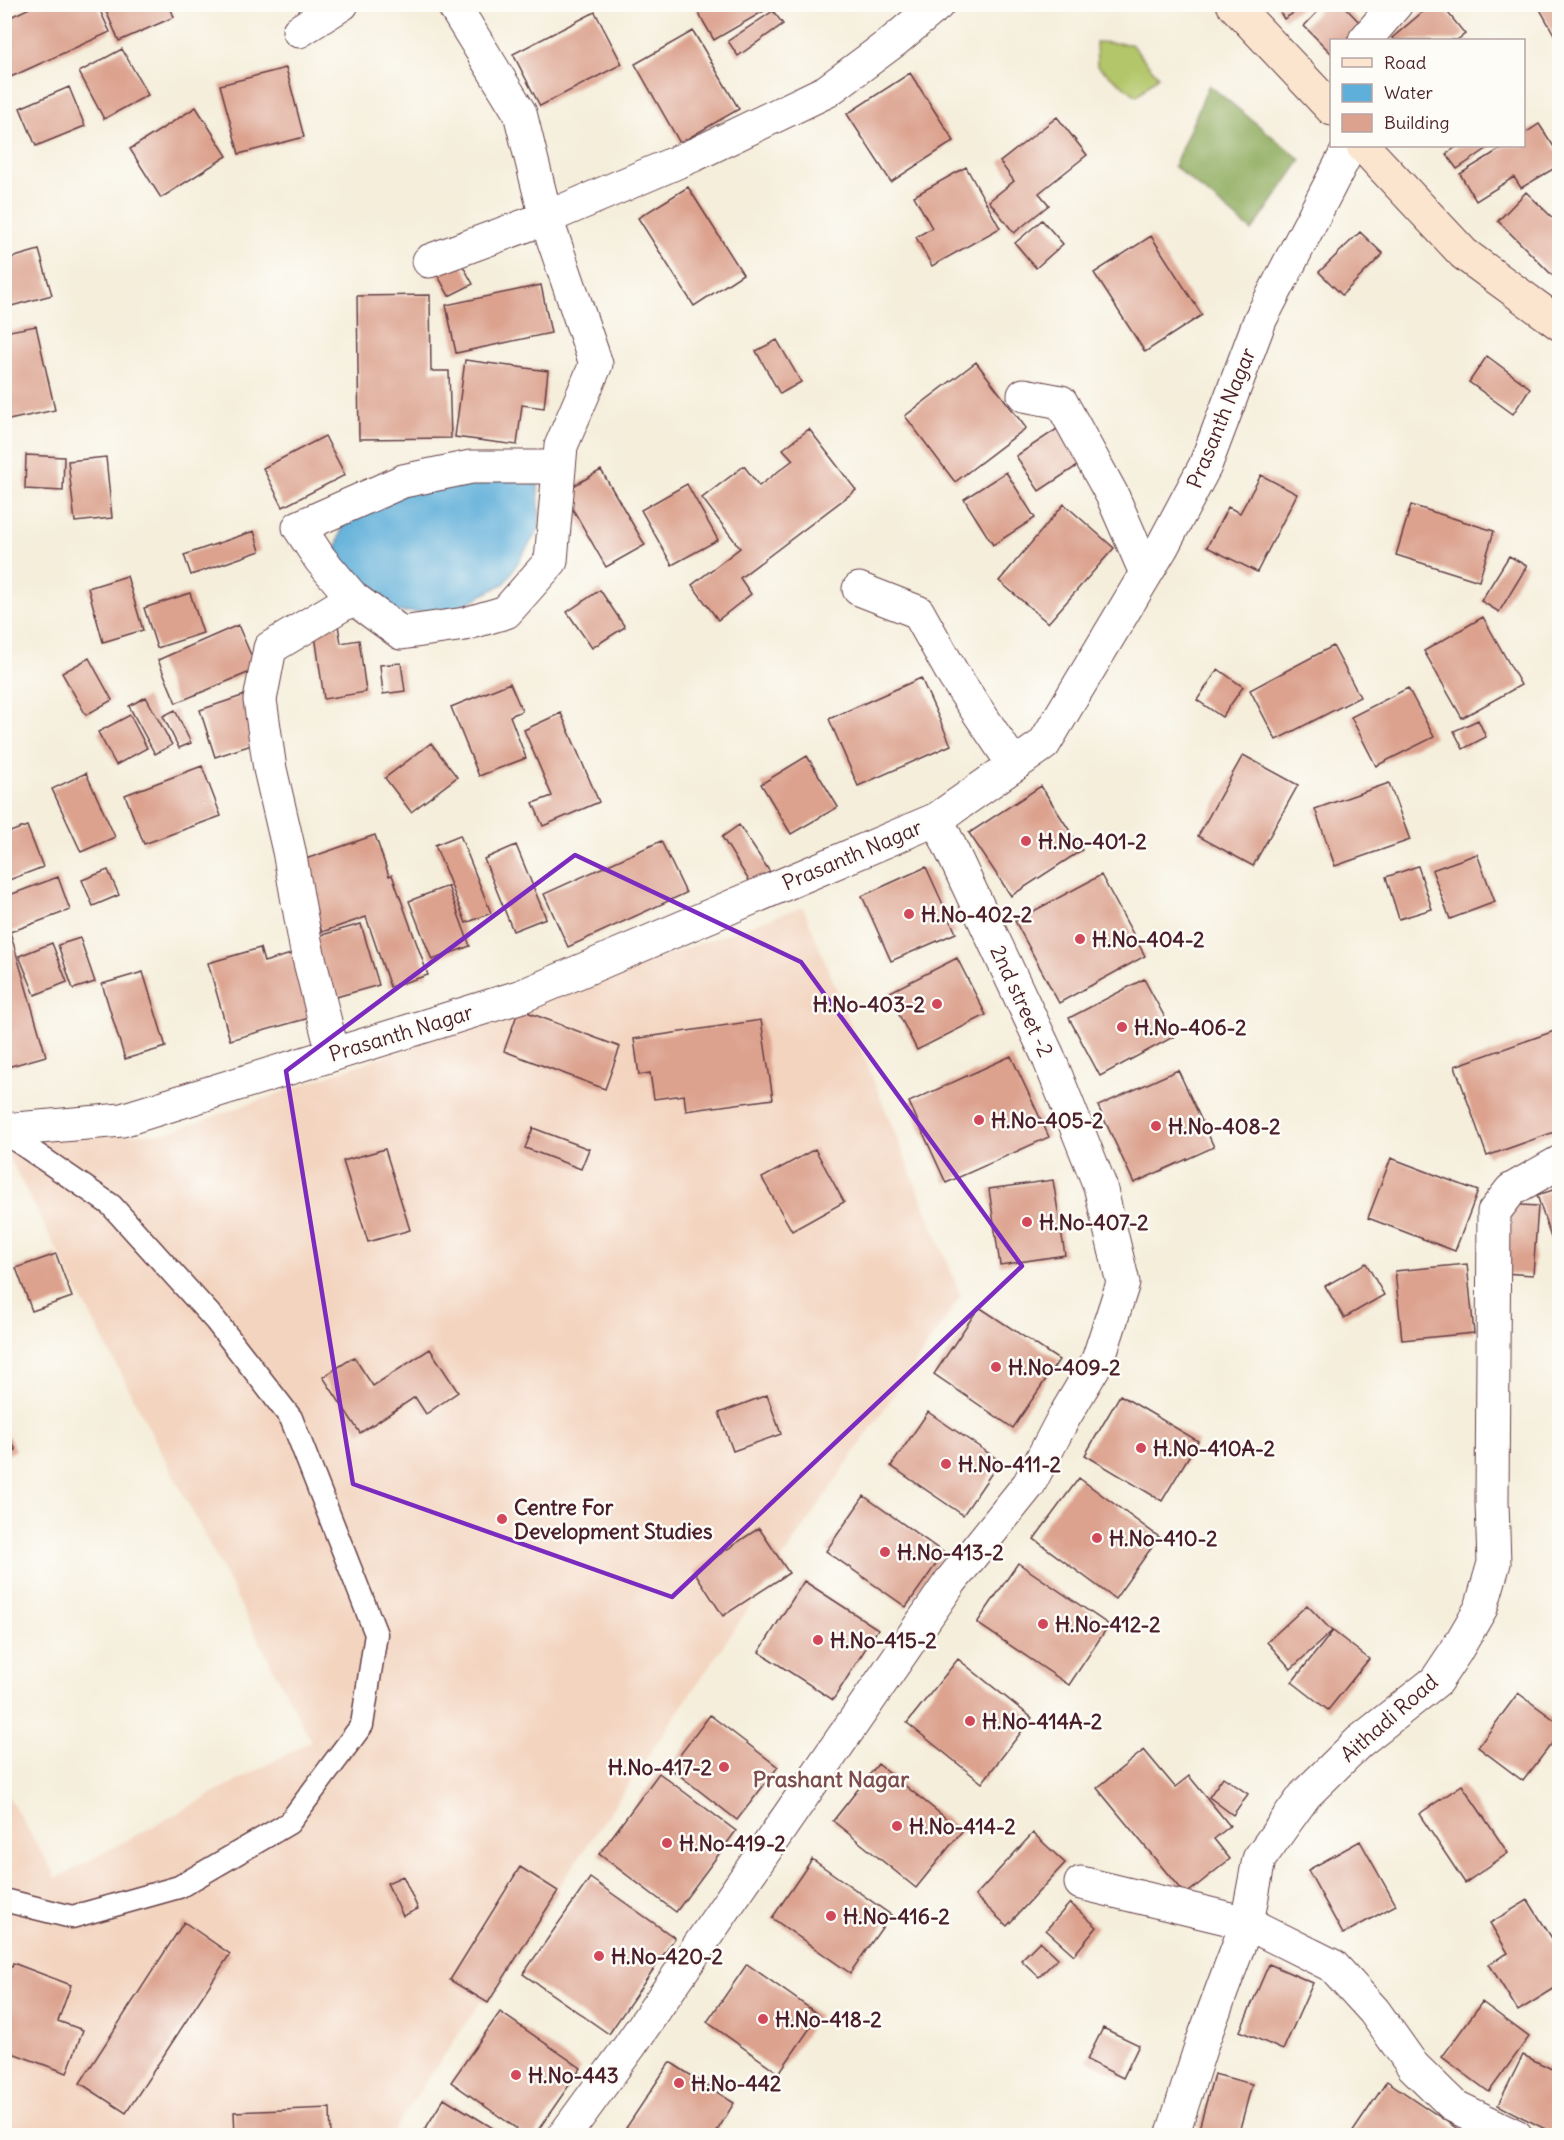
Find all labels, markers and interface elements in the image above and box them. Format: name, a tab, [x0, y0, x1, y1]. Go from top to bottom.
legend	[1330, 39, 1525, 147]
text: Road	[1384, 51, 1427, 74]
text: Water	[1384, 81, 1434, 104]
text: Building	[1384, 111, 1449, 134]
street label: Prasanth Nagar	[1181, 343, 1262, 492]
street label: Prasanth Nagar	[778, 813, 926, 897]
place label: H.No-401-2	[1038, 828, 1147, 855]
marker: H.No-401-2	[1019, 834, 1033, 848]
place label: H.No-402-2	[921, 901, 1033, 928]
marker: H.No-402-2	[902, 907, 916, 921]
place label: H.No-404-2	[1092, 926, 1205, 953]
marker: H.No-404-2	[1073, 932, 1087, 946]
street label: 2nd street -2	[984, 941, 1060, 1061]
place label: H.No-403-2	[813, 991, 925, 1018]
marker: H.No-403-2	[930, 997, 944, 1011]
street label: Prasanth Nagar	[326, 998, 477, 1068]
place label: H.No-406-2	[1134, 1014, 1247, 1041]
marker: H.No-406-2	[1115, 1020, 1129, 1034]
place label: H.No-405-2	[991, 1107, 1104, 1134]
marker: H.No-405-2	[972, 1113, 986, 1127]
place label: H.No-408-2	[1168, 1113, 1281, 1140]
marker: H.No-408-2	[1149, 1119, 1163, 1133]
place label: H.No-407-2	[1039, 1209, 1149, 1236]
marker: H.No-407-2	[1020, 1215, 1034, 1229]
place label: H.No-409-2	[1008, 1354, 1121, 1381]
marker: H.No-409-2	[989, 1360, 1003, 1374]
place label: H.No-410A-2	[1153, 1435, 1276, 1462]
marker: H.No-410A-2	[1134, 1441, 1148, 1455]
place label: H.No-411-2	[958, 1451, 1062, 1478]
marker: H.No-411-2	[939, 1457, 953, 1471]
place label: Centre For Development Studies	[514, 1494, 713, 1545]
marker: Centre For Development Studies	[495, 1512, 509, 1526]
place label: H.No-410-2	[1109, 1525, 1218, 1552]
marker: H.No-410-2	[1090, 1531, 1104, 1545]
place label: H.No-413-2	[897, 1539, 1004, 1566]
marker: H.No-413-2	[878, 1545, 892, 1559]
place label: H.No-412-2	[1055, 1611, 1161, 1638]
marker: H.No-412-2	[1036, 1617, 1050, 1631]
place label: H.No-415-2	[830, 1627, 937, 1654]
marker: H.No-415-2	[811, 1633, 825, 1647]
street label: Aithadi Road	[1335, 1668, 1443, 1768]
place label: H.No-414A-2	[982, 1708, 1103, 1735]
marker: H.No-414A-2	[963, 1714, 977, 1728]
place label: H.No-417-2	[608, 1754, 712, 1781]
marker: H.No-417-2	[717, 1760, 731, 1774]
district label: Prashant Nagar	[753, 1765, 910, 1793]
place label: H.No-414-2	[909, 1813, 1016, 1840]
marker: H.No-414-2	[890, 1819, 904, 1833]
place label: H.No-419-2	[679, 1830, 786, 1857]
marker: H.No-419-2	[660, 1836, 674, 1850]
place label: H.No-416-2	[843, 1903, 950, 1930]
marker: H.No-416-2	[824, 1909, 838, 1923]
place label: H.No-420-2	[611, 1943, 723, 1970]
marker: H.No-420-2	[592, 1949, 606, 1963]
place label: H.No-418-2	[775, 2006, 882, 2033]
marker: H.No-418-2	[756, 2012, 770, 2026]
place label: H.No-443	[528, 2062, 619, 2089]
marker: H.No-443	[509, 2068, 523, 2082]
place label: H.No-442	[691, 2070, 782, 2097]
marker: H.No-442	[672, 2076, 686, 2090]

